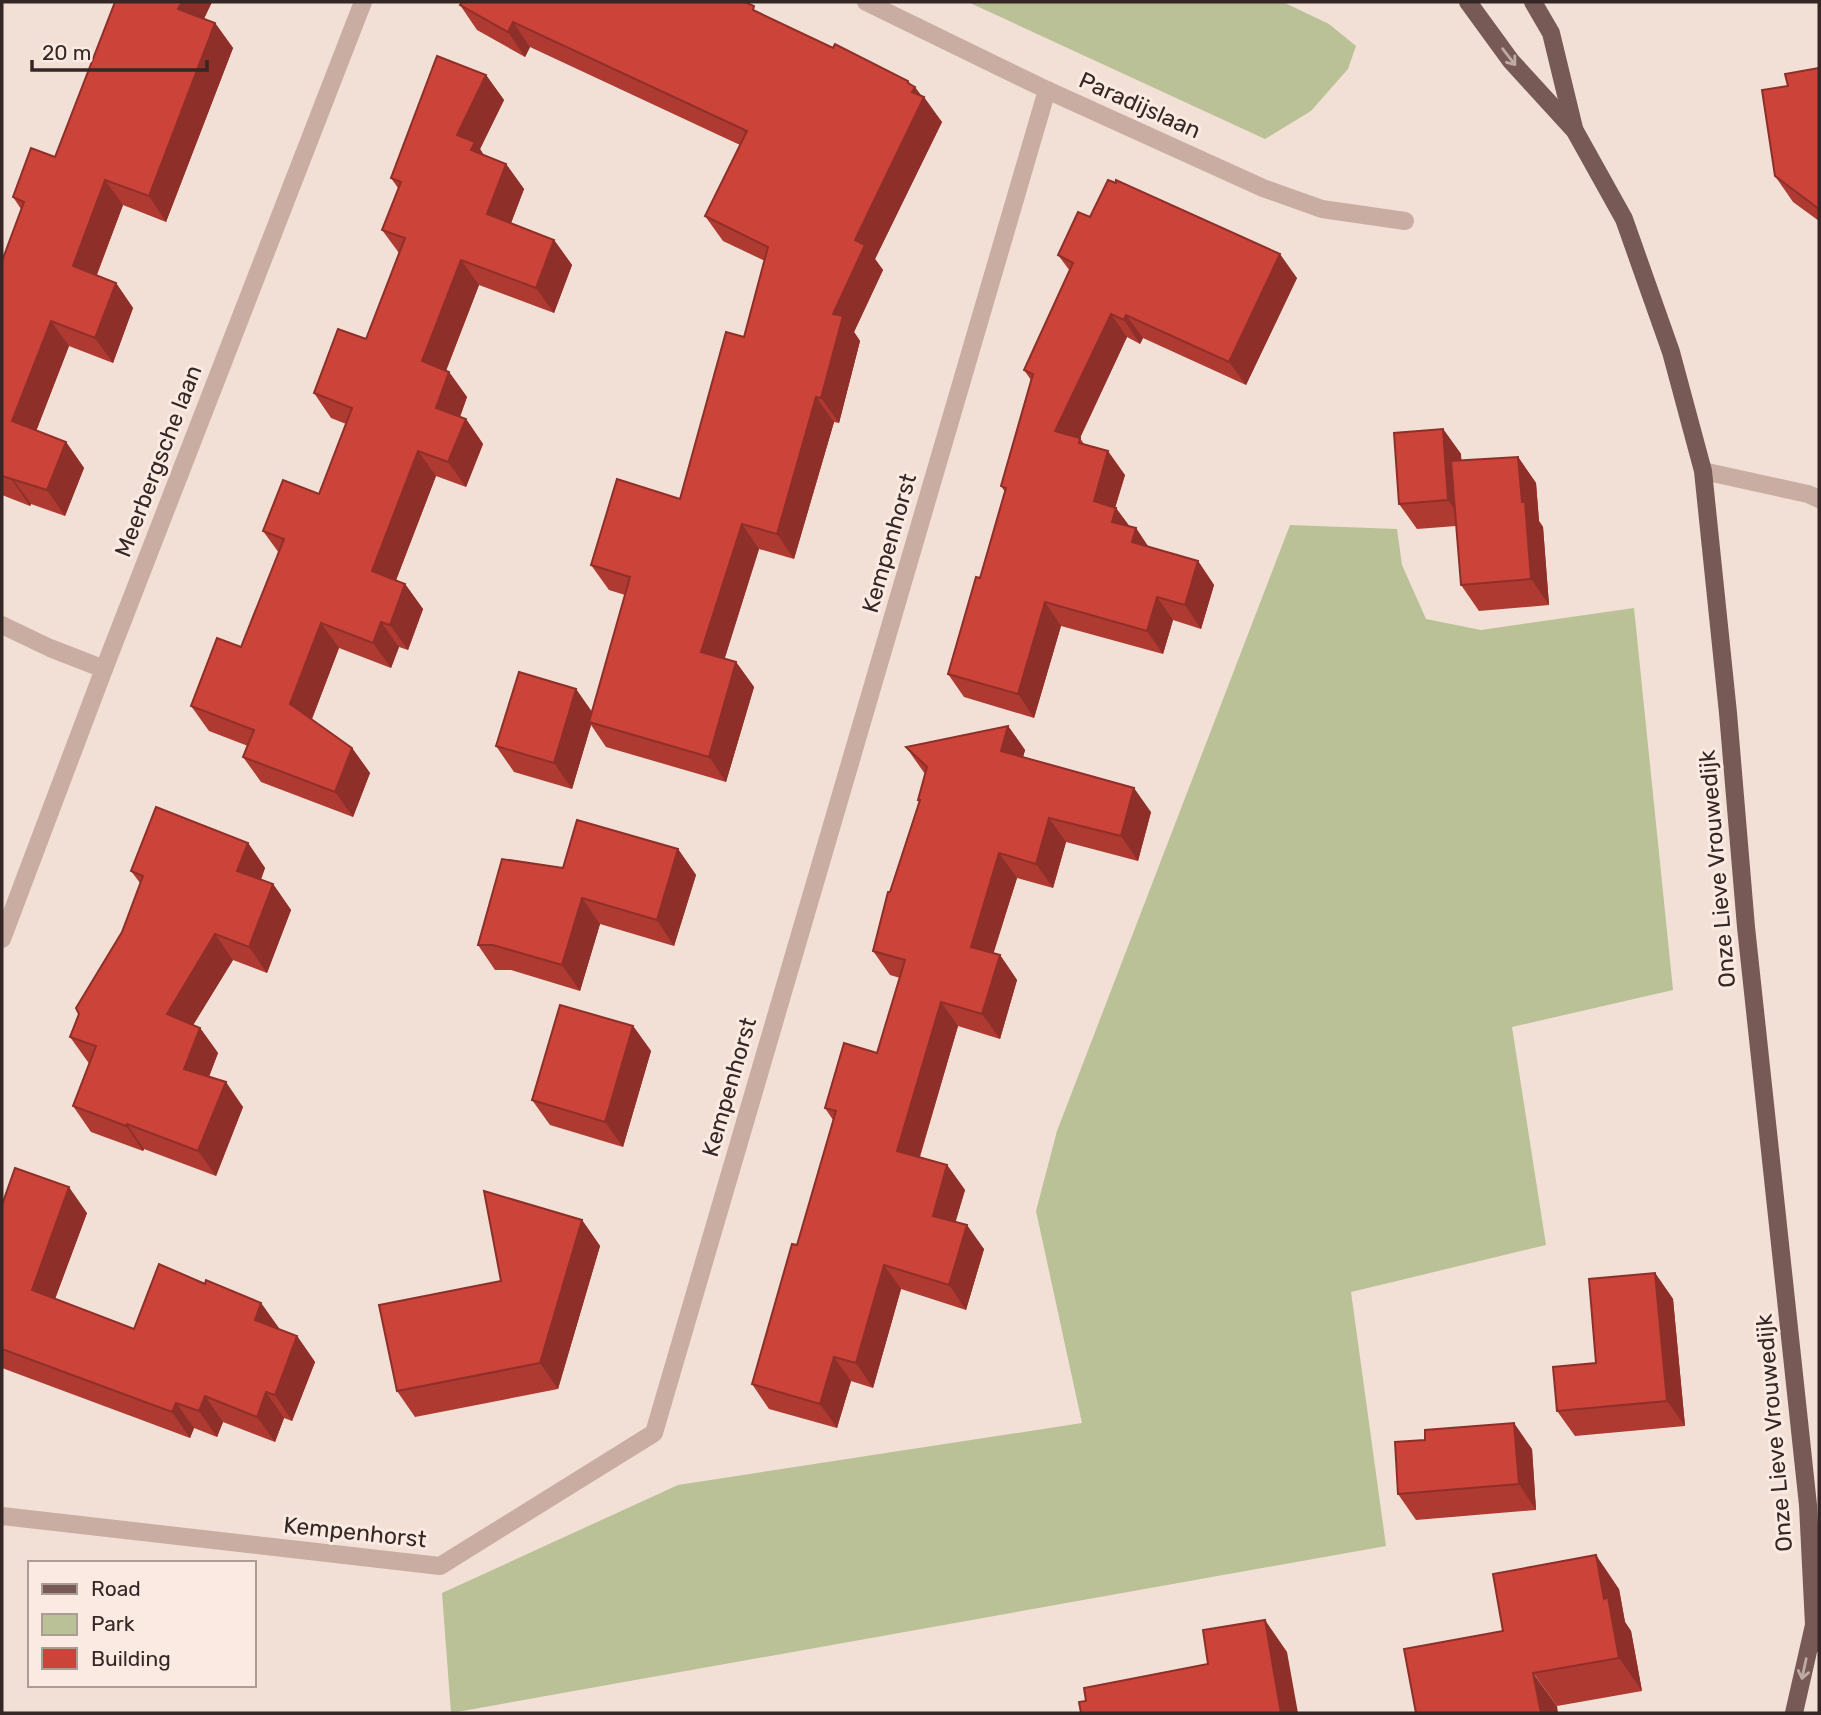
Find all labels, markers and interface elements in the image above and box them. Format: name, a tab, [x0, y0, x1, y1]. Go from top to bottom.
scale bar	[32, 28, 206, 72]
text: 20 m	[42, 40, 91, 65]
one-way arrow	[1501, 47, 1516, 65]
street label: Paradijslaan	[1075, 66, 1205, 144]
street label: Meerbergsche laan	[108, 361, 208, 561]
street label: Kempenhorst	[856, 470, 922, 616]
street label: Onze Lieve Vrouwedijk	[1693, 749, 1741, 989]
street label: Kempenhorst	[696, 1014, 762, 1160]
street label: Onze Lieve Vrouwedijk	[1750, 1313, 1798, 1553]
street label: Kempenhorst	[282, 1511, 428, 1553]
legend	[28, 1561, 256, 1687]
text: Road	[91, 1576, 141, 1601]
text: Park	[91, 1611, 135, 1636]
text: Building	[91, 1646, 171, 1671]
one-way arrow	[1797, 1657, 1810, 1680]

